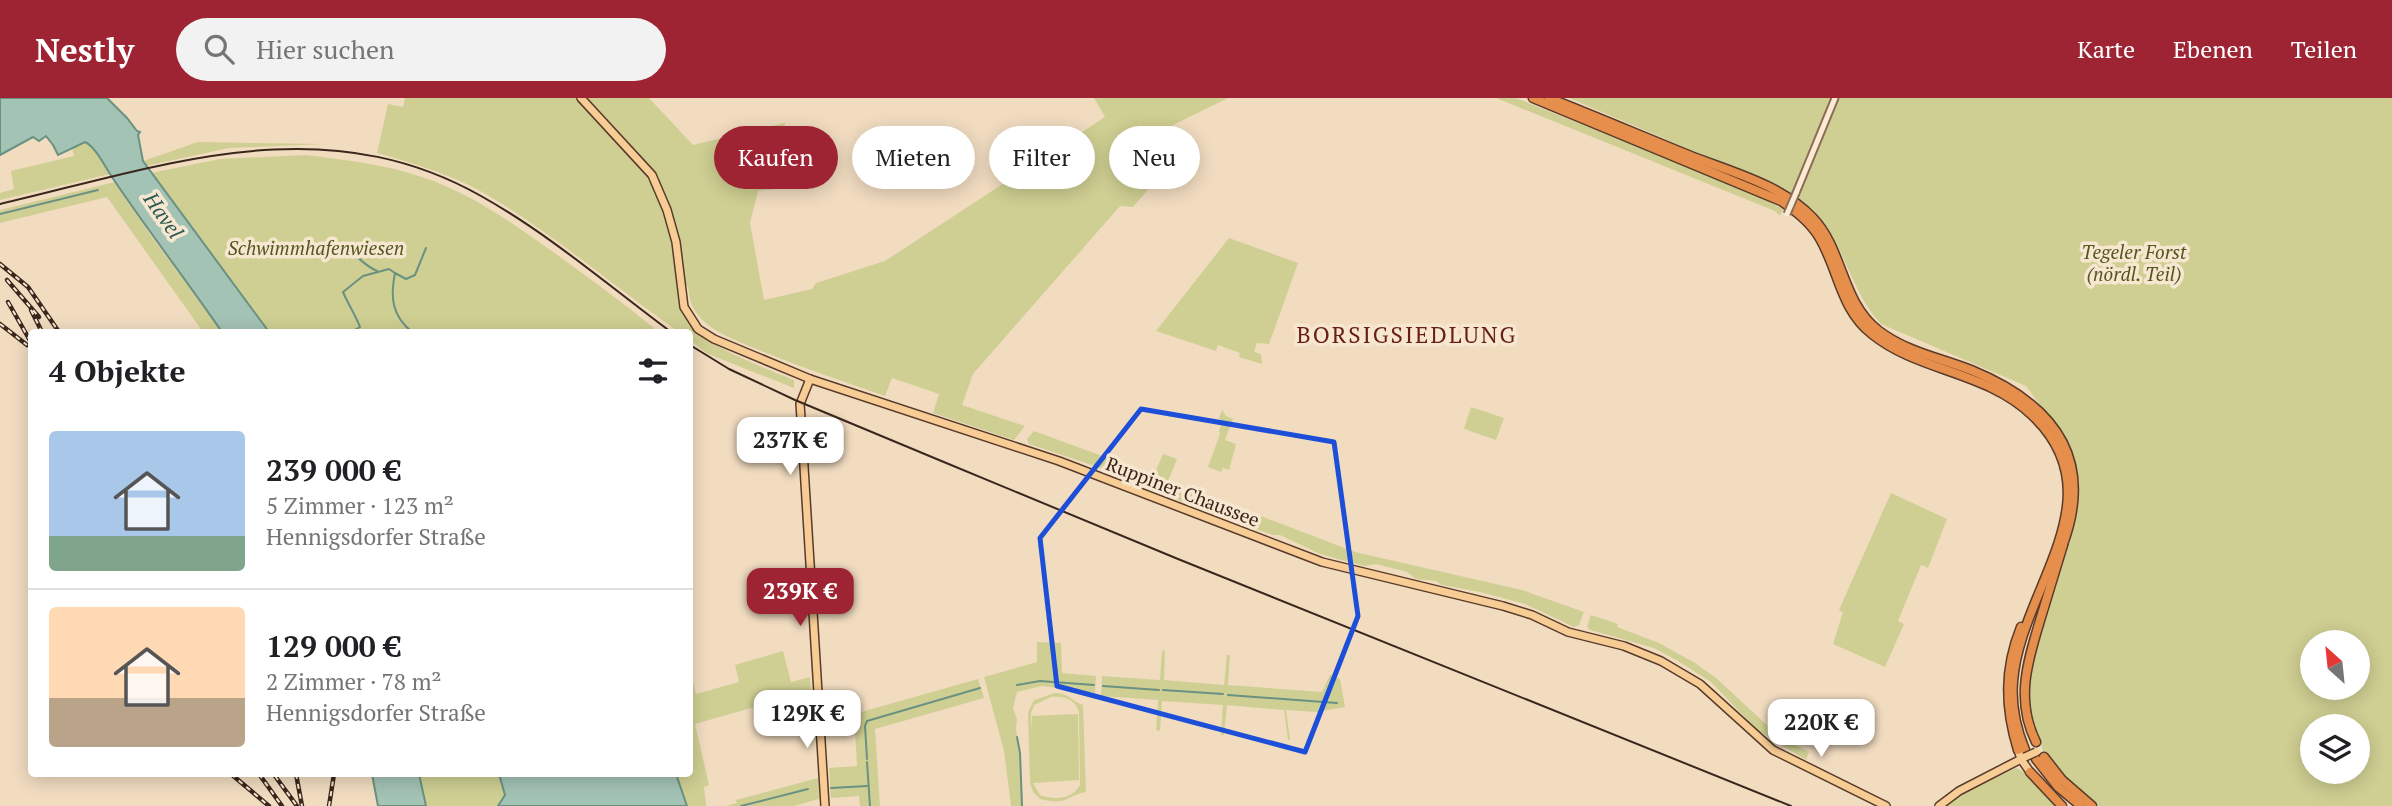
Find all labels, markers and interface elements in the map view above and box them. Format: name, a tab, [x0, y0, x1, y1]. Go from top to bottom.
search box	[176, 18, 666, 81]
text: Nestly	[35, 28, 134, 71]
icon: search	[200, 30, 238, 68]
text: Hier suchen	[256, 32, 394, 66]
text: Karte	[2077, 33, 2135, 65]
text: Ebenen	[2173, 33, 2253, 65]
text: Teilen	[2291, 33, 2357, 65]
chip: Kaufen	[714, 126, 838, 189]
chip: Mieten	[852, 126, 975, 189]
chip: Filter	[989, 126, 1095, 189]
chip: Neu	[1109, 126, 1200, 189]
water label: Havel	[137, 185, 190, 244]
park label: Schwimmhafenwiesen	[228, 235, 404, 260]
park label: Tegeler Forst (nördl. Teil)	[2082, 239, 2187, 286]
district label: BORSIGSIEDLUNG	[1297, 319, 1517, 350]
text: 4 Objekte	[49, 351, 186, 391]
icon: filters	[634, 352, 672, 390]
pin: 237K €	[733, 418, 847, 477]
text: 237K €	[753, 424, 827, 455]
text: 239 000 €	[266, 450, 401, 490]
street label: Ruppiner Chaussee	[1103, 450, 1263, 532]
icon: home	[105, 459, 189, 543]
text: 5 Zimmer · 123 m²	[266, 490, 454, 521]
text: Hennigsdorfer Straße	[266, 521, 486, 552]
pin: 239K €	[743, 568, 857, 628]
text: 239K €	[763, 575, 837, 606]
text: 129 000 €	[266, 626, 401, 666]
north arrow	[2300, 630, 2370, 700]
map controls	[2300, 630, 2370, 784]
icon: home	[105, 635, 189, 719]
text: 2 Zimmer · 78 m²	[266, 666, 441, 697]
pin: 129K €	[750, 690, 864, 750]
text: Hennigsdorfer Straße	[266, 697, 486, 728]
text: 129K €	[770, 697, 844, 728]
pin: 220K €	[1764, 700, 1878, 759]
text: 220K €	[1784, 706, 1858, 737]
button: layers	[2300, 714, 2370, 784]

